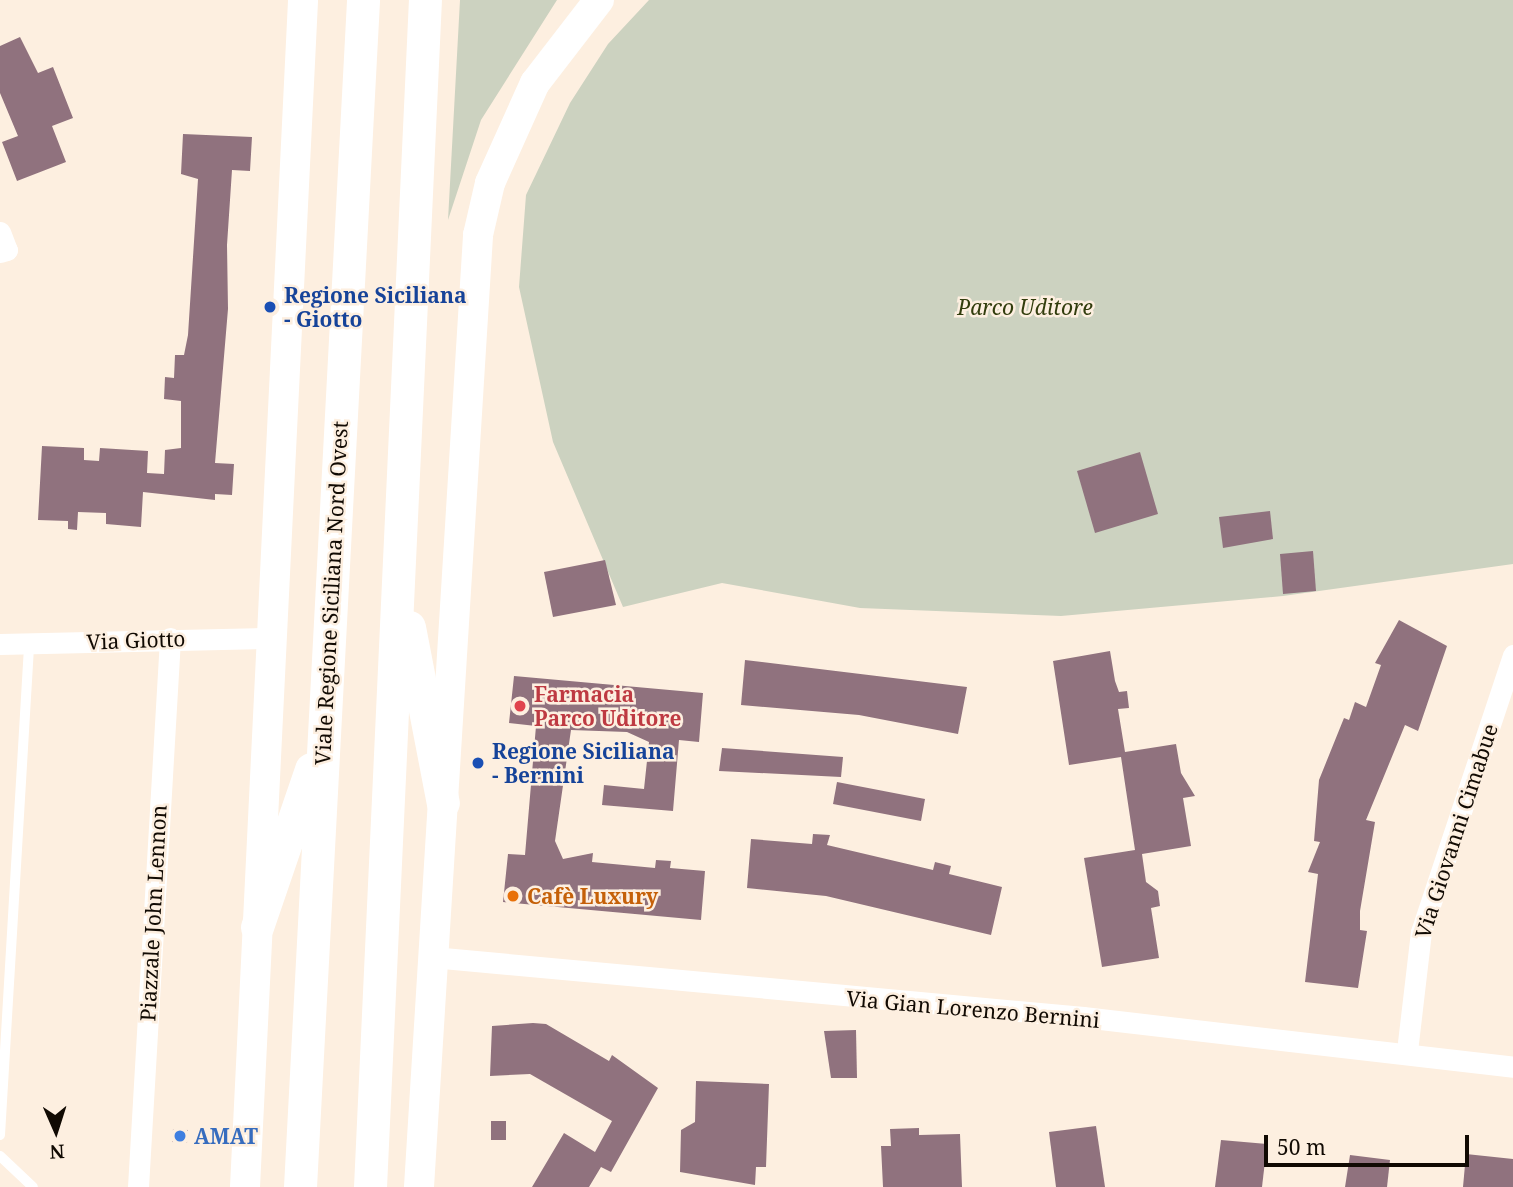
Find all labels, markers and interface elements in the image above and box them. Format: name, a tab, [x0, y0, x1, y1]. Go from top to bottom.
place label: Regione Siciliana - Giotto	[284, 282, 466, 332]
park label: Parco Uditore	[957, 294, 1093, 320]
marker: Regione Siciliana - Giotto	[262, 299, 278, 315]
street label: Viale Regione Siciliana Nord Ovest	[309, 420, 353, 766]
street label: Via Giotto	[86, 626, 186, 654]
place label: Farmacia Parco Uditore	[534, 681, 682, 731]
marker: Farmacia Parco Uditore	[512, 698, 528, 714]
street label: Via Giovanni Cimabue	[1409, 721, 1503, 941]
place label: Regione Siciliana - Bernini	[492, 738, 674, 788]
marker: Regione Siciliana - Bernini	[470, 755, 486, 771]
street label: Piazzale John Lennon	[135, 804, 171, 1022]
place label: Cafè Luxury	[527, 883, 658, 909]
marker: Cafè Luxury	[505, 888, 521, 904]
street label: Via Gian Lorenzo Bernini	[845, 985, 1101, 1033]
north arrow	[21, 1096, 91, 1166]
scale bar	[1268, 1120, 1473, 1164]
place label: AMAT	[194, 1123, 258, 1149]
marker: AMAT	[172, 1128, 188, 1144]
text: 50 m	[1277, 1133, 1326, 1161]
text: N	[49, 1139, 65, 1165]

